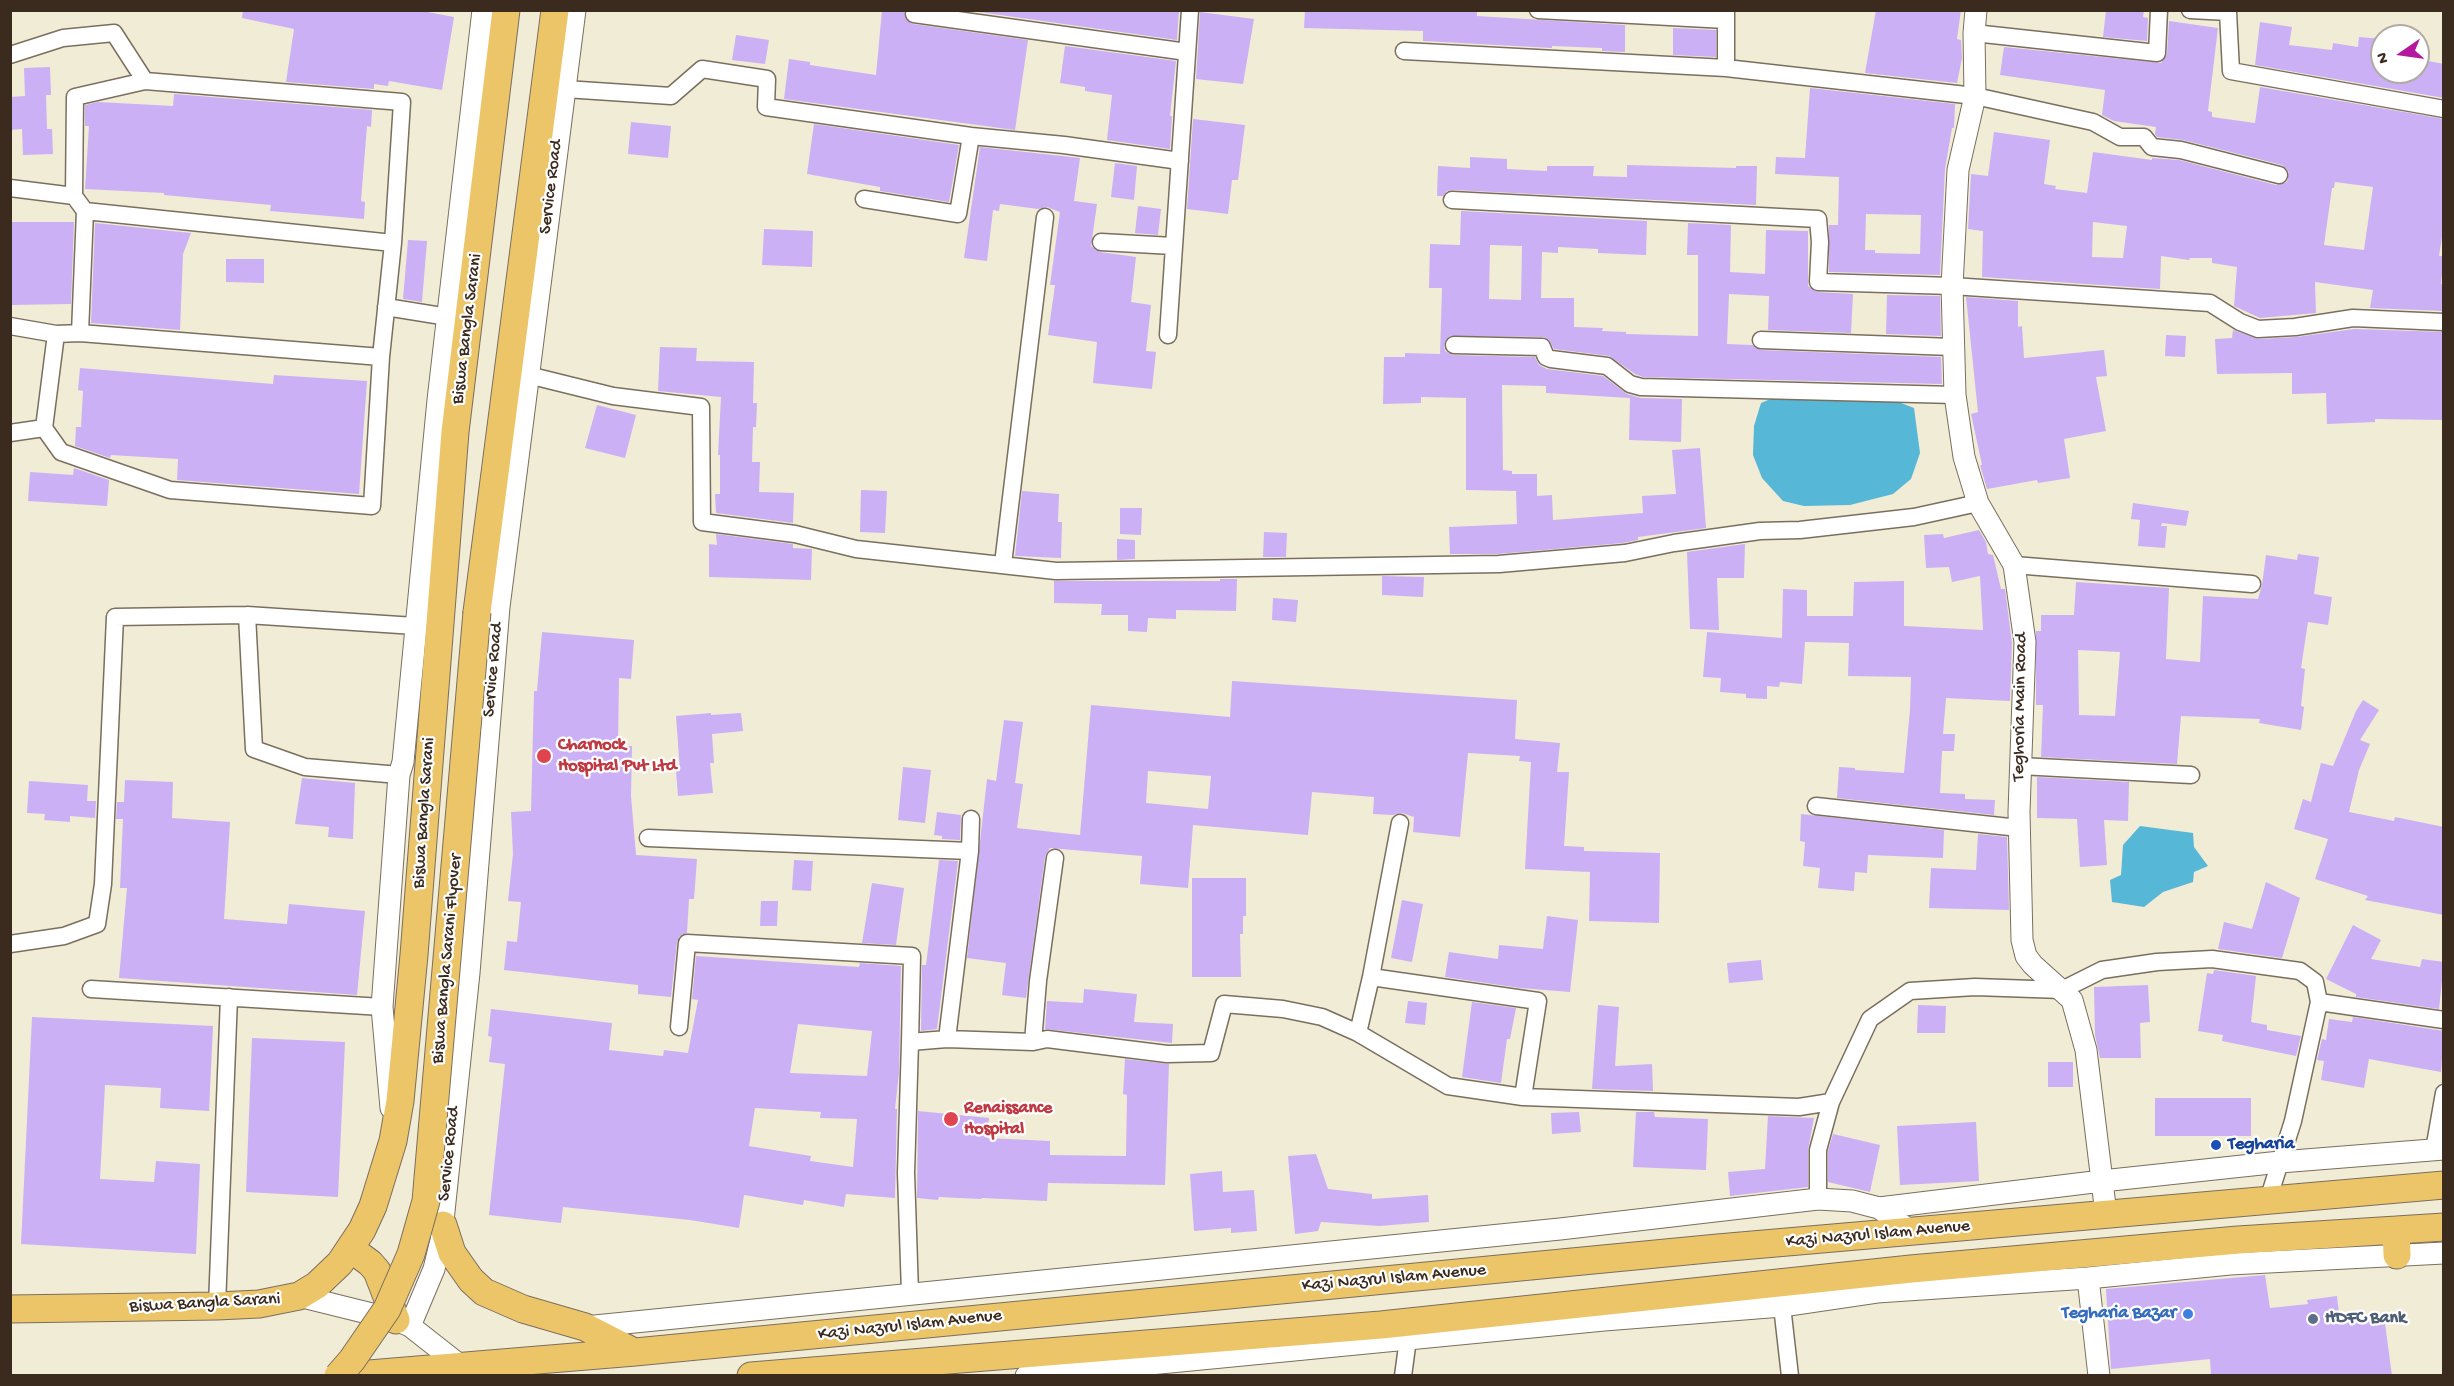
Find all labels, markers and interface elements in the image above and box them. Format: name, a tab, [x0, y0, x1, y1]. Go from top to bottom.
north arrow	[2370, 24, 2430, 84]
text: N	[2373, 50, 2394, 65]
street label: Service Road	[536, 139, 568, 235]
street label: Biswa Bangla Sarani	[448, 253, 488, 405]
street label: Service Road	[479, 622, 509, 718]
street label: Teghoria Main Road	[2009, 633, 2033, 781]
place label: Charnock Hospital Pvt Ltd	[558, 735, 677, 777]
street label: Biswa Bangla Sarani	[409, 737, 441, 889]
marker: Charnock Hospital Pvt Ltd	[535, 747, 553, 765]
street label: Biswa Bangla Sarani Flyover	[428, 853, 468, 1065]
place label: Renaissance Hospital	[964, 1098, 1052, 1140]
street label: Service Road	[434, 1106, 466, 1202]
marker: Renaissance Hospital	[942, 1110, 960, 1128]
place label: Tegharia	[2228, 1134, 2294, 1156]
marker: Tegharia	[2209, 1138, 2223, 1152]
street label: Kazi Nazrul Islam Avenue	[1785, 1216, 1971, 1254]
street label: Kazi Nazrul Islam Avenue	[1301, 1260, 1487, 1298]
street label: Biswa Bangla Sarani	[129, 1289, 281, 1319]
place label: Tegharia Bazar	[2062, 1303, 2176, 1325]
street label: Kazi Nazrul Islam Avenue	[817, 1306, 1003, 1346]
marker: Tegharia Bazar	[2181, 1307, 2195, 1321]
place label: HDFC Bank	[2325, 1308, 2406, 1330]
marker: HDFC Bank	[2306, 1312, 2320, 1326]

